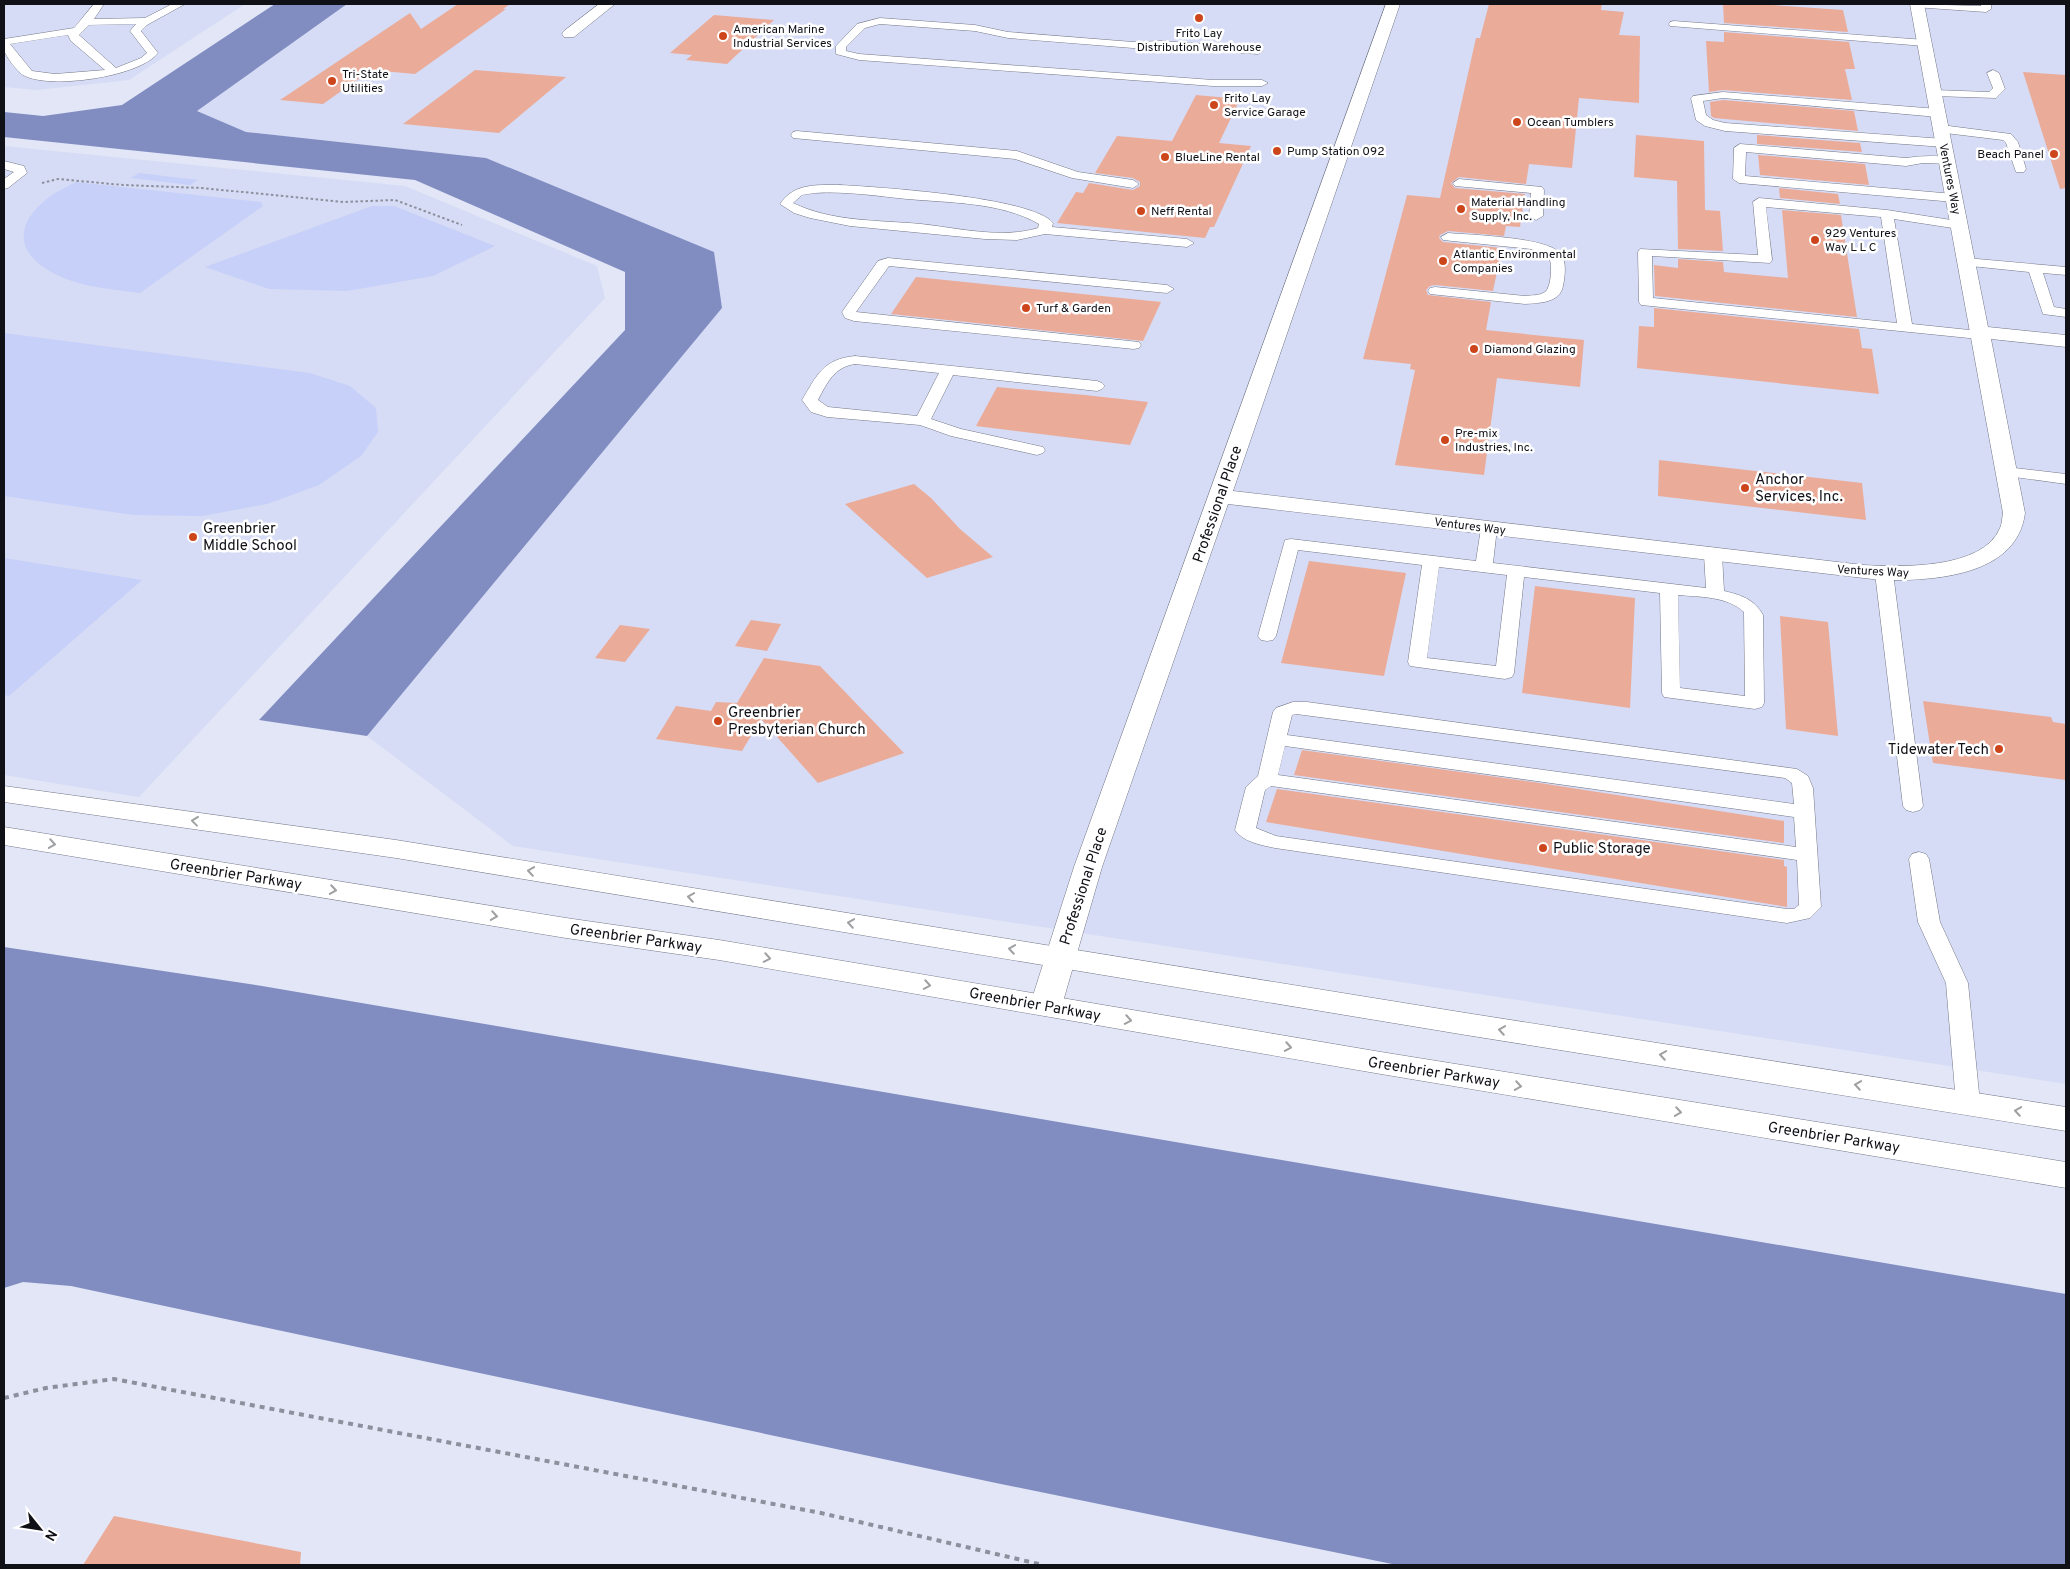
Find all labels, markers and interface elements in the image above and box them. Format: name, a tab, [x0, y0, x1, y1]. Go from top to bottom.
marker: Frito Lay Distribution Warehouse	[1193, 12, 1205, 24]
place label: American Marine Industrial Services	[733, 22, 832, 52]
place label: Frito Lay Distribution Warehouse	[1137, 26, 1261, 56]
marker: American Marine Industrial Services	[717, 30, 729, 42]
place label: Tri-State Utilities	[342, 67, 389, 97]
marker: Tri-State Utilities	[326, 75, 338, 87]
place label: Frito Lay Service Garage	[1224, 91, 1306, 121]
marker: Frito Lay Service Garage	[1208, 99, 1220, 111]
place label: Ocean Tumblers	[1527, 115, 1614, 131]
marker: Ocean Tumblers	[1511, 116, 1523, 128]
street label: Ventures Way	[1934, 142, 1964, 216]
place label: Pump Station 092	[1287, 144, 1385, 160]
marker: Pump Station 092	[1271, 145, 1283, 157]
place label: Beach Panel	[1977, 147, 2044, 163]
marker: Beach Panel	[2048, 148, 2060, 160]
place label: BlueLine Rental	[1175, 150, 1260, 166]
marker: BlueLine Rental	[1159, 151, 1171, 163]
place label: Material Handling Supply, Inc.	[1471, 195, 1565, 225]
marker: Material Handling Supply, Inc.	[1455, 203, 1467, 215]
place label: Neff Rental	[1151, 204, 1212, 220]
marker: Neff Rental	[1135, 205, 1147, 217]
place label: 929 Ventures Way L L C	[1825, 226, 1896, 256]
marker: 929 Ventures Way L L C	[1809, 234, 1821, 246]
place label: Atlantic Environmental Companies	[1453, 247, 1576, 277]
marker: Atlantic Environmental Companies	[1437, 255, 1449, 267]
place label: Turf & Garden	[1036, 301, 1111, 317]
marker: Turf & Garden	[1020, 302, 1032, 314]
place label: Diamond Glazing	[1484, 342, 1576, 358]
marker: Diamond Glazing	[1468, 343, 1480, 355]
place label: Pre-mix Industries, Inc.	[1455, 426, 1533, 456]
marker: Pre-mix Industries, Inc.	[1439, 434, 1451, 446]
street label: Professional Place	[1189, 443, 1247, 566]
place label: Anchor Services, Inc.	[1755, 471, 1843, 507]
marker: Anchor Services, Inc.	[1739, 482, 1751, 494]
street label: Ventures Way	[1433, 515, 1507, 539]
place label: Greenbrier Middle School	[203, 520, 297, 556]
marker: Greenbrier Middle School	[187, 531, 199, 543]
street label: Ventures Way	[1836, 562, 1909, 582]
place label: Greenbrier Presbyterian Church	[728, 704, 866, 740]
marker: Greenbrier Presbyterian Church	[712, 715, 724, 727]
place label: Tidewater Tech	[1888, 741, 1989, 760]
marker: Tidewater Tech	[1993, 743, 2005, 755]
one-way arrow	[190, 816, 198, 827]
street label: Professional Place	[1056, 825, 1112, 948]
one-way arrow	[47, 839, 56, 849]
place label: Public Storage	[1553, 840, 1651, 859]
marker: Public Storage	[1537, 842, 1549, 854]
street label: Greenbrier Parkway	[168, 856, 303, 895]
one-way arrow	[526, 867, 535, 877]
one-way arrow	[329, 884, 338, 894]
one-way arrow	[687, 893, 695, 903]
one-way arrow	[490, 910, 498, 921]
one-way arrow	[847, 919, 856, 929]
street label: Greenbrier Parkway	[568, 921, 703, 958]
one-way arrow	[1007, 945, 1016, 955]
one-way arrow	[763, 952, 771, 962]
one-way arrow	[923, 980, 932, 990]
street label: Greenbrier Parkway	[967, 985, 1102, 1026]
one-way arrow	[1124, 1014, 1133, 1024]
one-way arrow	[1498, 1025, 1506, 1036]
one-way arrow	[1284, 1042, 1293, 1052]
one-way arrow	[1658, 1050, 1667, 1060]
street label: Greenbrier Parkway	[1366, 1054, 1501, 1093]
one-way arrow	[1513, 1080, 1522, 1090]
one-way arrow	[1853, 1080, 1861, 1091]
one-way arrow	[1674, 1106, 1683, 1116]
one-way arrow	[2014, 1106, 2022, 1116]
street label: Greenbrier Parkway	[1766, 1119, 1901, 1158]
north arrow	[15, 1504, 65, 1554]
text: N	[40, 1526, 60, 1543]

